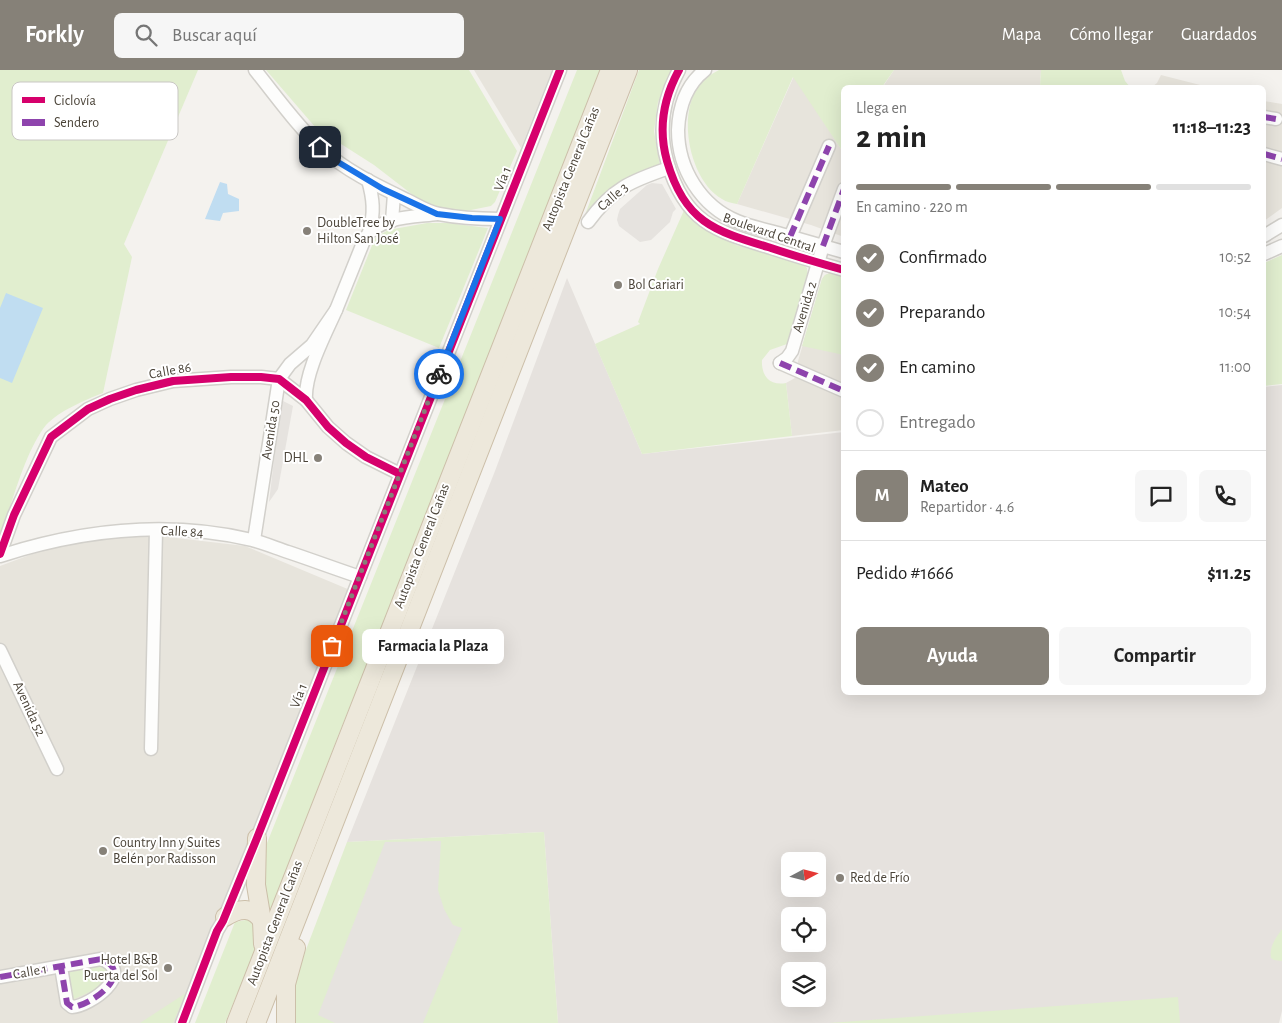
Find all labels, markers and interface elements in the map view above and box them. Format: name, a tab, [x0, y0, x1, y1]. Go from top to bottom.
search box	[114, 13, 464, 58]
icon: search	[132, 21, 160, 49]
text: Forkly	[25, 23, 84, 47]
text: Buscar aquí	[172, 26, 257, 45]
text: Mapa	[1002, 26, 1042, 44]
text: Cómo llegar	[1070, 26, 1153, 44]
text: Guardados	[1181, 26, 1257, 44]
legend	[12, 82, 178, 140]
text: Ciclovía	[54, 94, 97, 108]
text: Llega en	[856, 100, 907, 116]
street label: Autopista General Cañas	[540, 105, 602, 233]
text: Sendero	[54, 116, 99, 130]
text: 11:18–11:23	[1173, 118, 1251, 137]
text: 2 min	[856, 121, 927, 153]
pin	[299, 126, 341, 168]
icon: home	[306, 133, 334, 161]
street label: Vía 1	[492, 165, 514, 193]
street label: Calle 3	[595, 180, 631, 214]
text: En camino · 220 m	[856, 199, 968, 215]
street label: Boulevard Central	[721, 211, 817, 255]
place label: DoubleTree by Hilton San José	[317, 216, 399, 246]
marker: DoubleTree by Hilton San José	[301, 225, 313, 237]
icon: check	[856, 244, 884, 272]
text: Confirmado	[899, 248, 987, 267]
text: 10:52	[1219, 249, 1251, 265]
place label: Bol Cariari	[628, 278, 684, 292]
marker: Bol Cariari	[612, 279, 624, 291]
street label: Avenida 2	[791, 280, 819, 334]
icon: check	[856, 299, 884, 327]
text: Preparando	[899, 303, 985, 322]
text: 10:54	[1219, 304, 1251, 320]
courier	[414, 349, 464, 399]
icon: check	[856, 354, 884, 382]
text: En camino	[899, 358, 976, 377]
text: 11:00	[1219, 359, 1251, 375]
street label: Calle 86	[148, 360, 192, 382]
icon: bike	[425, 360, 453, 388]
street label: Avenida 50	[259, 399, 283, 461]
text: Entregado	[899, 413, 975, 432]
place label: DHL	[284, 451, 308, 465]
marker: DHL	[312, 452, 324, 464]
button: chat	[1135, 470, 1187, 522]
button: phone	[1199, 470, 1251, 522]
text: Mateo	[920, 477, 969, 496]
street label: Autopista General Cañas	[392, 482, 452, 610]
text: M	[874, 486, 890, 505]
text: Repartidor · 4.6	[920, 499, 1014, 515]
street label: Calle 84	[160, 524, 204, 540]
text: Pedido #1666	[856, 564, 954, 583]
text: $11.25	[1207, 564, 1251, 583]
pin	[311, 625, 353, 667]
button: Ayuda	[856, 627, 1049, 685]
button: Compartir	[1059, 627, 1251, 685]
callout: Farmacia la Plaza	[362, 628, 504, 664]
icon: bag	[318, 632, 346, 660]
text: Farmacia la Plaza	[378, 638, 488, 654]
street label: Avenida 52	[10, 679, 48, 739]
street label: Vía 1	[288, 682, 310, 710]
place label: Country Inn y Suites Belén por Radisson	[113, 836, 220, 866]
marker: Country Inn y Suites Belén por Radisson	[97, 845, 109, 857]
north arrow	[781, 852, 826, 898]
map controls	[781, 852, 826, 1007]
street label: Autopista General Cañas	[245, 859, 305, 987]
place label: Red de Frío	[850, 871, 910, 885]
marker: Red de Frío	[834, 872, 846, 884]
button: locate	[781, 907, 826, 952]
place label: Hotel B&B Puerta del Sol	[83, 953, 158, 983]
street label: Calle 1	[12, 962, 48, 982]
marker: Hotel B&B Puerta del Sol	[162, 962, 174, 974]
button: layers	[781, 962, 826, 1007]

